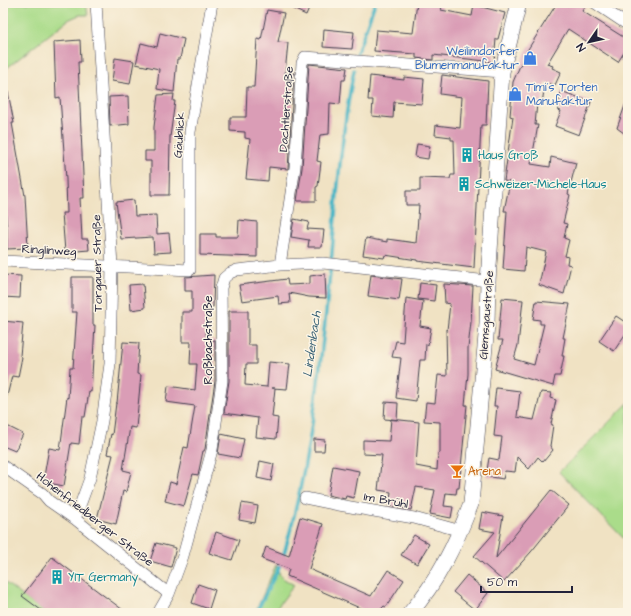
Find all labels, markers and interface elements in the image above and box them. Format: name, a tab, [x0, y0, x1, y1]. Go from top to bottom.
north arrow	[569, 22, 609, 62]
text: N	[573, 40, 589, 54]
place label: Weilimdorfer Blumenmanufaktur	[415, 43, 519, 74]
shop icon: Weilimdorfer Blumenmanufaktur	[522, 50, 538, 66]
street label: Dachtlerstraße	[275, 65, 298, 152]
place label: Timi´s Torten Manufaktur	[526, 79, 598, 110]
shop icon: Timi´s Torten Manufaktur	[507, 86, 523, 102]
street label: Gäublick	[169, 111, 190, 159]
building icon: Haus Groß	[459, 147, 475, 163]
place label: Haus Groß	[478, 147, 539, 164]
building icon: Schweizer-Michele-Haus	[456, 176, 472, 192]
place label: Schweizer-Michele-Haus	[475, 176, 606, 193]
street label: Torgauer Straße	[88, 214, 108, 312]
street label: Ringlinweg	[21, 241, 77, 261]
street label: Glemsgaustraße	[475, 270, 499, 360]
street label: Roßbachstraße	[200, 295, 217, 384]
water label: Lindenbach	[298, 310, 326, 378]
bar icon: Arena	[449, 463, 465, 479]
place label: Arena	[468, 463, 501, 480]
street label: Hohenfriedberger Straße	[32, 468, 157, 572]
street label: Im Brühl	[362, 488, 410, 513]
scale bar	[481, 568, 572, 594]
building icon: YIT Germany	[49, 569, 65, 585]
place label: YIT Germany	[68, 569, 138, 587]
text: 50 m	[487, 574, 518, 591]

